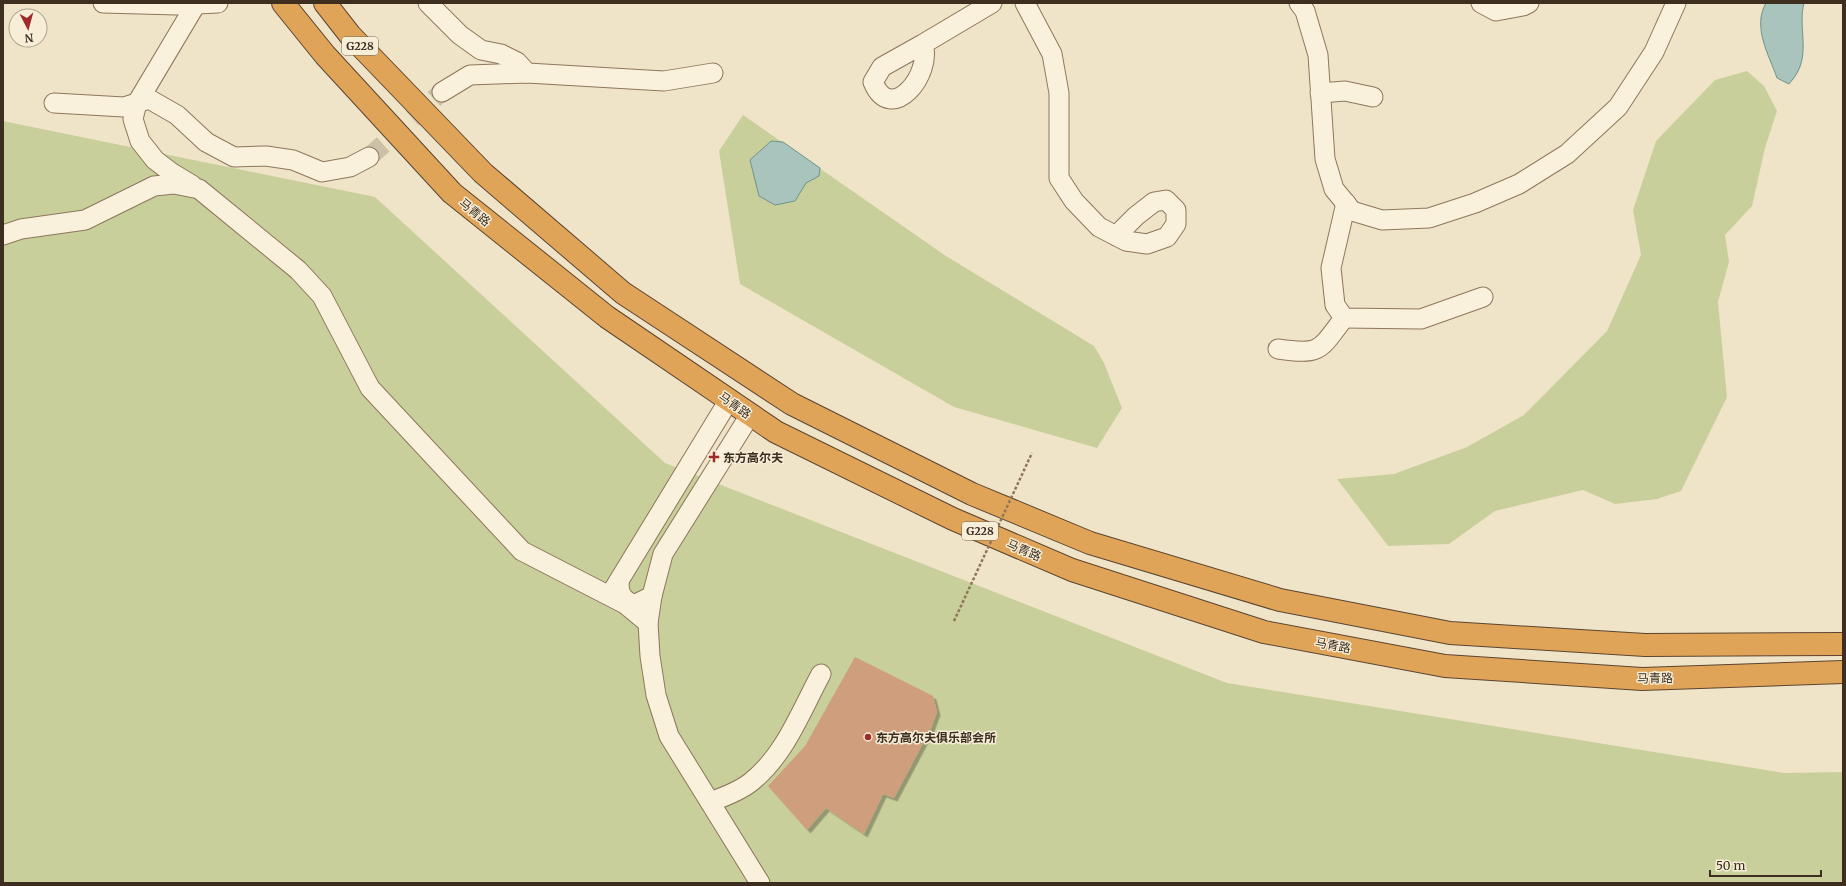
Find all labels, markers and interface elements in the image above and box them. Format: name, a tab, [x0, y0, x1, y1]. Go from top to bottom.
north arrow	[8, 8, 48, 48]
text: N	[24, 31, 34, 45]
road number: G228	[342, 37, 378, 55]
street label: 马青路	[456, 195, 494, 229]
street label: 马青路	[716, 389, 754, 421]
place label: 东方高尔夫	[723, 450, 783, 465]
marker: 东方高尔夫	[708, 451, 720, 463]
road number: G228	[962, 522, 998, 540]
street label: 马青路	[1004, 536, 1044, 564]
street label: 马青路	[1314, 634, 1352, 656]
street label: 马青路	[1637, 670, 1673, 686]
place label: 东方高尔夫俱乐部会所	[876, 730, 996, 745]
marker: 东方高尔夫俱乐部会所	[863, 732, 873, 742]
scale bar	[1710, 852, 1821, 878]
text: 50 m	[1716, 858, 1745, 873]

